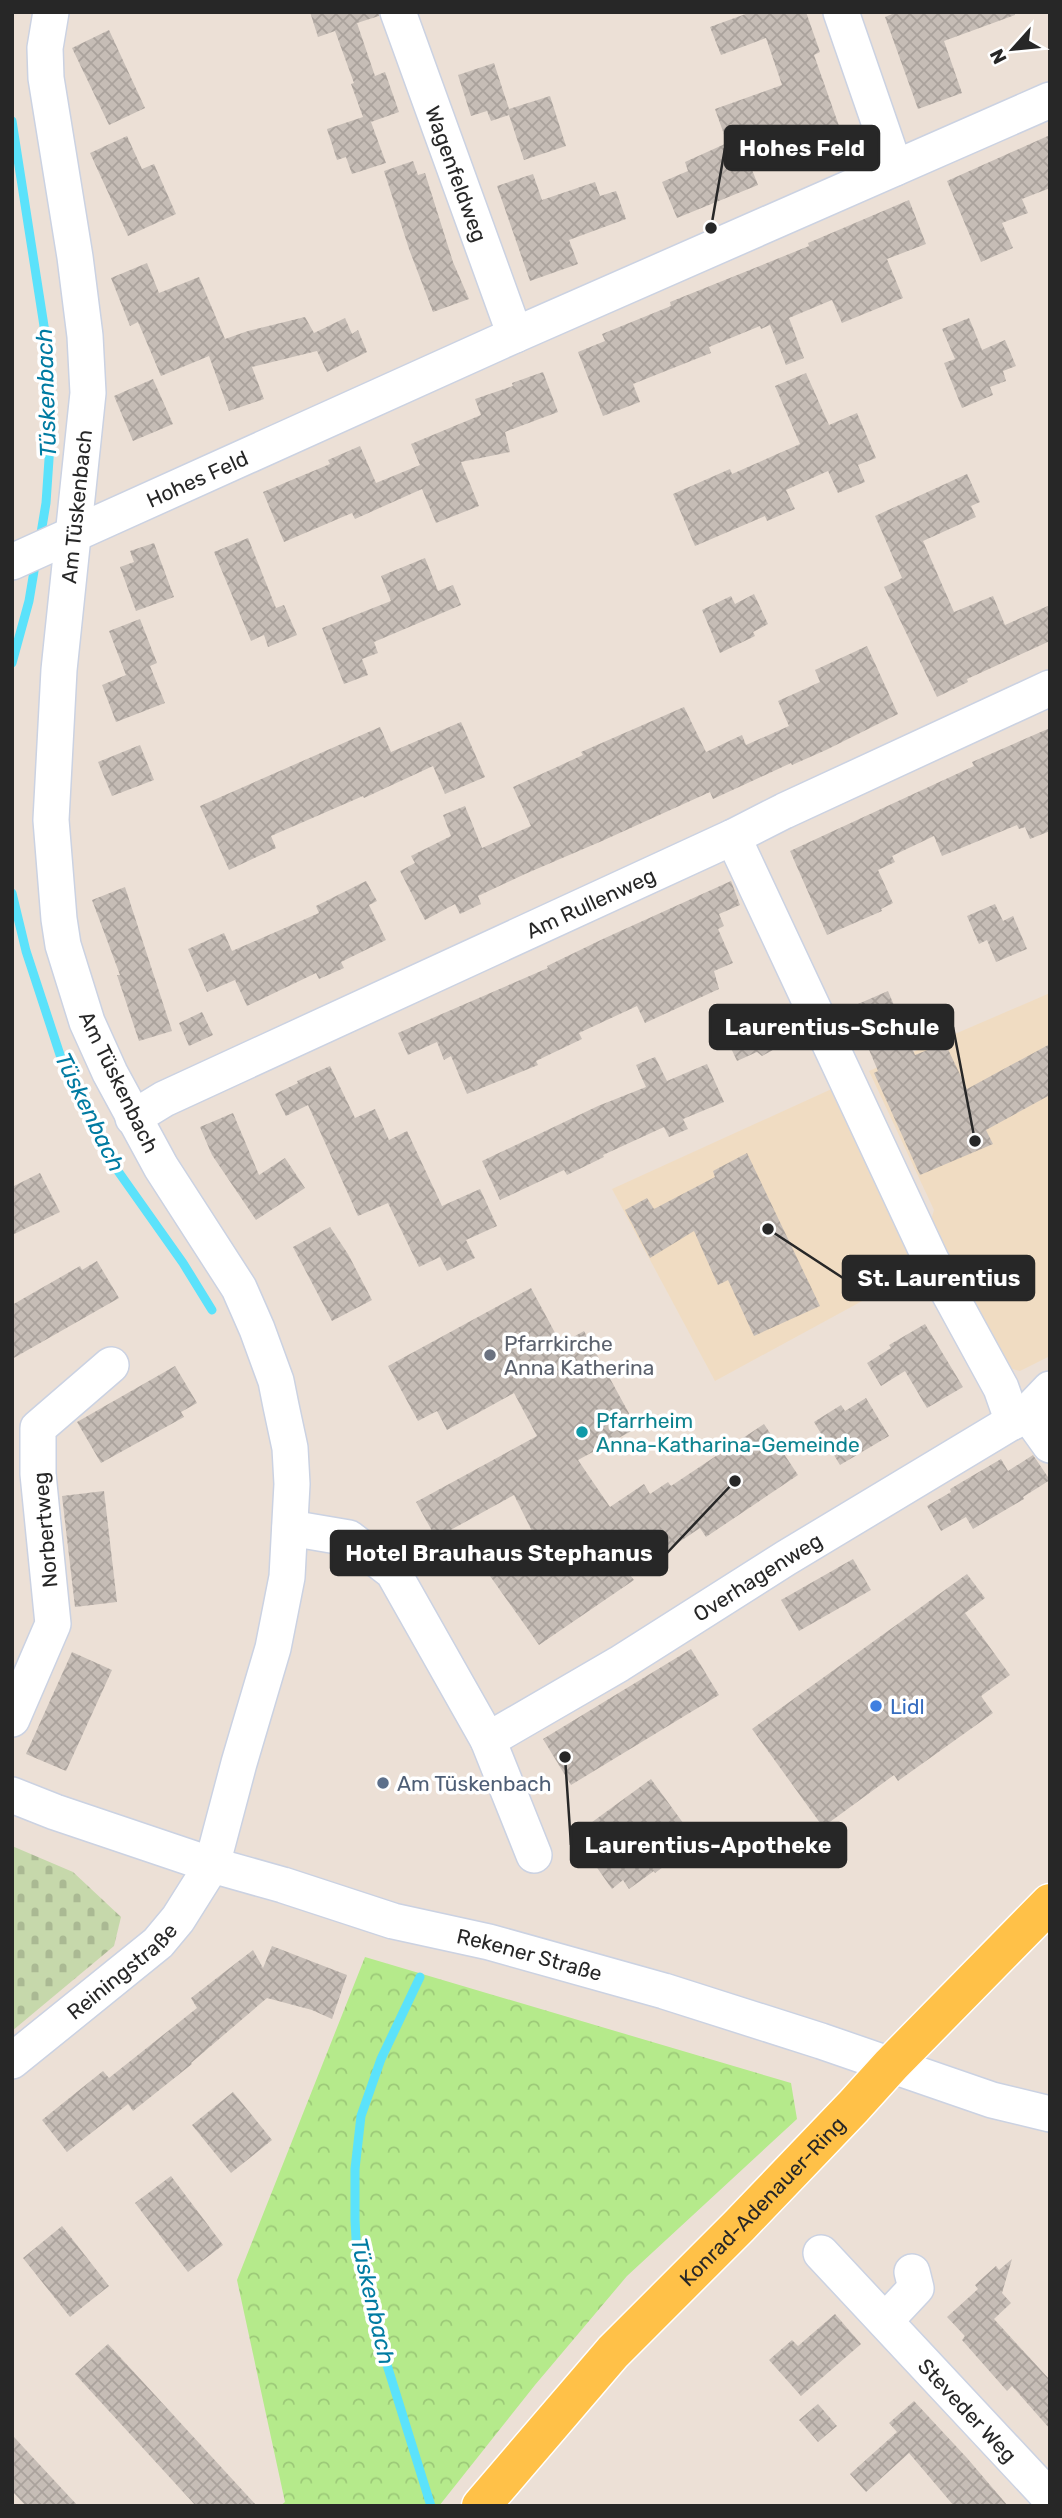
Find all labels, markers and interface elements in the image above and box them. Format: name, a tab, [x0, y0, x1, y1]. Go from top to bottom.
north arrow	[978, 14, 1048, 84]
text: N	[985, 45, 1012, 68]
street label: Wagenfeldweg	[420, 102, 493, 245]
callout: Hohes Feld	[725, 126, 879, 170]
text: Hohes Feld	[739, 134, 865, 162]
water label: Tüskenbach	[30, 328, 62, 458]
street label: Am Tüskenbach	[56, 428, 97, 585]
street label: Hohes Feld	[142, 445, 252, 512]
street label: Am Rullenweg	[522, 862, 659, 943]
callout: Laurentius-Schule	[710, 1005, 953, 1049]
street label: Am Tüskenbach	[74, 1007, 164, 1157]
text: Laurentius-Schule	[725, 1013, 939, 1041]
water label: Tüskenbach	[49, 1048, 131, 1176]
callout: St. Laurentius	[843, 1256, 1034, 1300]
text: St. Laurentius	[858, 1264, 1021, 1292]
place label: Pfarrkirche Anna Katherina	[504, 1331, 654, 1380]
marker: Pfarrkirche Anna Katherina	[482, 1347, 498, 1363]
place label: Pfarrheim Anna-Katharina-Gemeinde	[596, 1408, 860, 1457]
marker: Pfarrheim Anna-Katharina-Gemeinde	[574, 1424, 590, 1440]
street label: Norbertweg	[27, 1471, 63, 1589]
street label: Overhagenweg	[688, 1527, 826, 1626]
callout: Hotel Brauhaus Stephanus	[331, 1531, 667, 1575]
text: Hotel Brauhaus Stephanus	[345, 1539, 653, 1567]
place label: Lidl	[890, 1694, 925, 1719]
marker: Lidl	[868, 1698, 884, 1714]
place label: Am Tüskenbach	[397, 1771, 551, 1796]
marker: Am Tüskenbach	[375, 1775, 391, 1791]
callout: Laurentius-Apotheke	[571, 1823, 846, 1867]
text: Laurentius-Apotheke	[585, 1831, 831, 1859]
street label: Reiningstraße	[62, 1918, 182, 2024]
street label: Rekener Straße	[455, 1923, 605, 1986]
street label: Konrad-Adenauer-Ring	[674, 2111, 850, 2291]
water label: Tüskenbach	[345, 2235, 401, 2367]
street label: Steveder Weg	[913, 2353, 1022, 2467]

